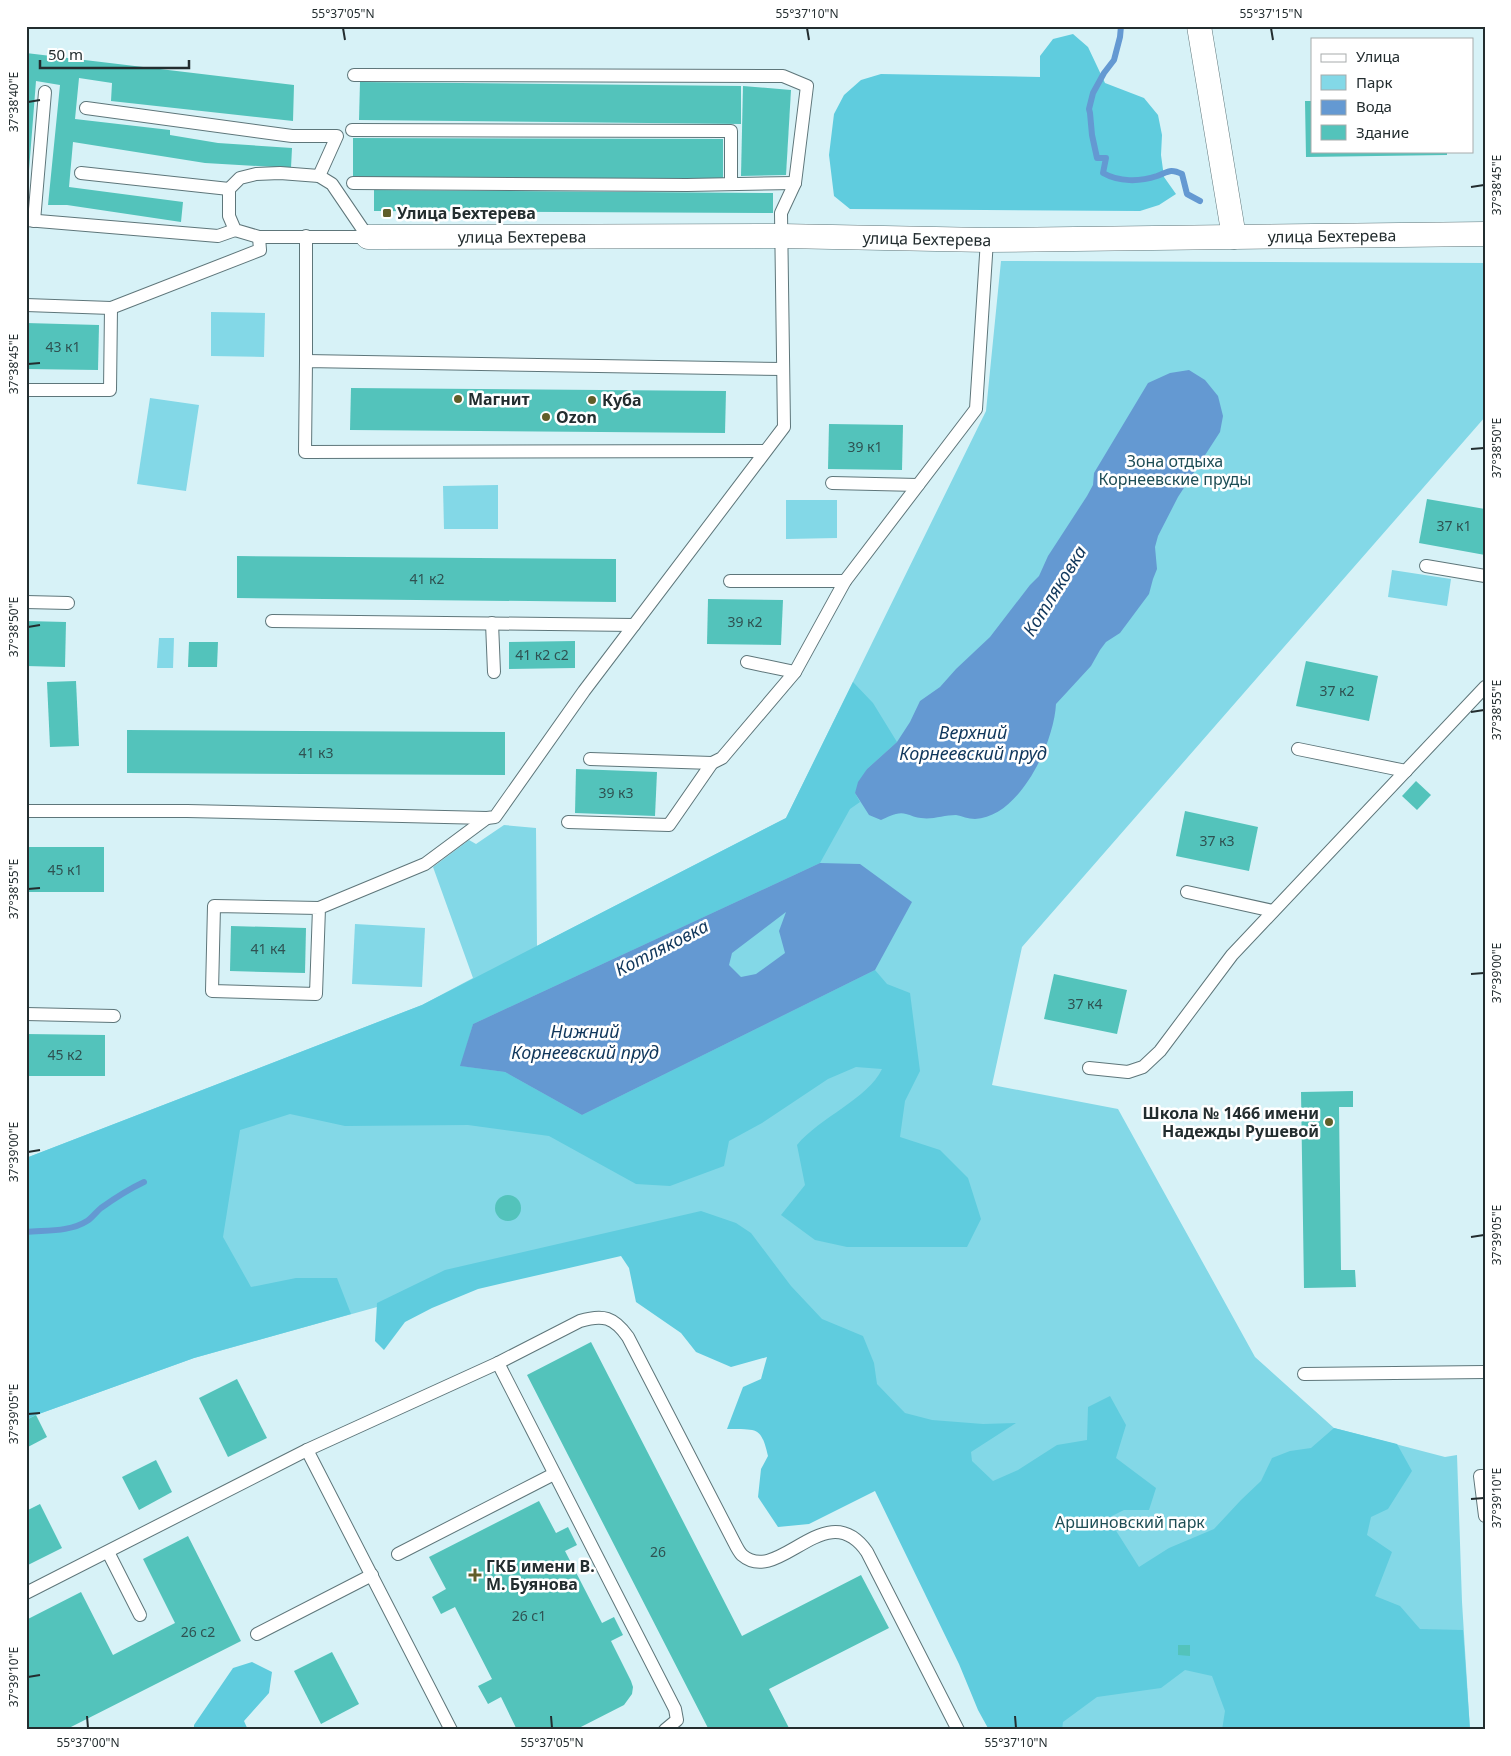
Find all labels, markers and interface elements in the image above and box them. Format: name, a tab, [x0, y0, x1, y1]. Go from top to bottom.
text: 55°37'05"N	[311, 5, 375, 22]
text: 55°37'10"N	[775, 5, 839, 22]
text: 55°37'15"N	[1239, 5, 1303, 22]
scale bar	[40, 38, 189, 70]
legend	[1311, 38, 1474, 152]
text: 50 m	[48, 44, 83, 64]
text: Улица	[1356, 46, 1400, 66]
text: 37°38'40"E	[5, 72, 22, 132]
text: Парк	[1356, 72, 1392, 92]
text: Вода	[1356, 96, 1392, 116]
text: Здание	[1356, 122, 1409, 142]
text: 37°38'45"E	[1488, 155, 1505, 215]
place label: Улица Бехтерева	[397, 202, 536, 224]
marker: Улица Бехтерева	[381, 207, 393, 219]
street label: улица Бехтерева	[1267, 224, 1396, 248]
street label: улица Бехтерева	[458, 225, 586, 248]
street label: улица Бехтерева	[862, 227, 992, 251]
text: 37°38'45"E	[5, 334, 22, 394]
house number: 43 к1	[45, 337, 81, 356]
place label: Магнит	[468, 388, 530, 410]
place label: Куба	[602, 389, 642, 411]
marker: Магнит	[452, 393, 464, 405]
marker: Куба	[586, 394, 598, 406]
place label: Ozon	[556, 406, 597, 428]
marker: Ozon	[540, 411, 552, 423]
text: 37°38'50"E	[1488, 418, 1505, 478]
house number: 39 к1	[847, 437, 883, 456]
park label: Зона отдыха Корнеевские пруды	[1099, 450, 1251, 490]
house number: 37 к1	[1436, 516, 1472, 535]
water label: Котляковка	[1017, 541, 1091, 640]
house number: 41 к2	[409, 569, 445, 588]
text: 37°38'50"E	[5, 597, 22, 657]
house number: 39 к2	[727, 612, 763, 631]
house number: 41 к2 с2	[515, 645, 569, 664]
text: 37°38'55"E	[1488, 680, 1505, 740]
house number: 37 к2	[1319, 681, 1355, 700]
water label: Верхний Корнеевский пруд	[899, 720, 1047, 765]
house number: 41 к3	[298, 743, 334, 762]
house number: 39 к3	[598, 783, 634, 802]
house number: 37 к3	[1199, 831, 1235, 850]
text: 37°38'55"E	[5, 859, 22, 919]
house number: 45 к1	[47, 860, 83, 879]
water label: Котляковка	[611, 913, 712, 981]
house number: 41 к4	[250, 939, 286, 958]
text: 37°39'00"E	[1488, 943, 1505, 1003]
house number: 37 к4	[1067, 994, 1103, 1013]
water label: Нижний Корнеевский пруд	[511, 1019, 659, 1064]
house number: 45 к2	[47, 1045, 83, 1064]
place label: Школа № 1466 имени Надежды Рушевой	[1143, 1102, 1319, 1142]
marker: Школа № 1466 имени Надежды Рушевой	[1323, 1116, 1335, 1128]
text: 37°39'00"E	[5, 1122, 22, 1182]
text: 37°39'05"E	[1488, 1205, 1505, 1265]
text: 37°39'05"E	[5, 1384, 22, 1444]
text: 37°39'10"E	[1488, 1468, 1505, 1528]
park label: Аршиновский парк	[1055, 1511, 1205, 1533]
house number: 26	[650, 1542, 666, 1561]
place label: ГКБ имени В. М. Буянова	[486, 1555, 595, 1595]
marker: ГКБ имени В. М. Буянова	[468, 1568, 482, 1582]
house number: 26 с1	[512, 1606, 546, 1625]
house number: 26 с2	[181, 1622, 215, 1641]
text: 37°39'10"E	[5, 1647, 22, 1707]
text: 55°37'00"N	[56, 1734, 120, 1751]
text: 55°37'05"N	[520, 1734, 584, 1751]
text: 55°37'10"N	[984, 1734, 1048, 1751]

